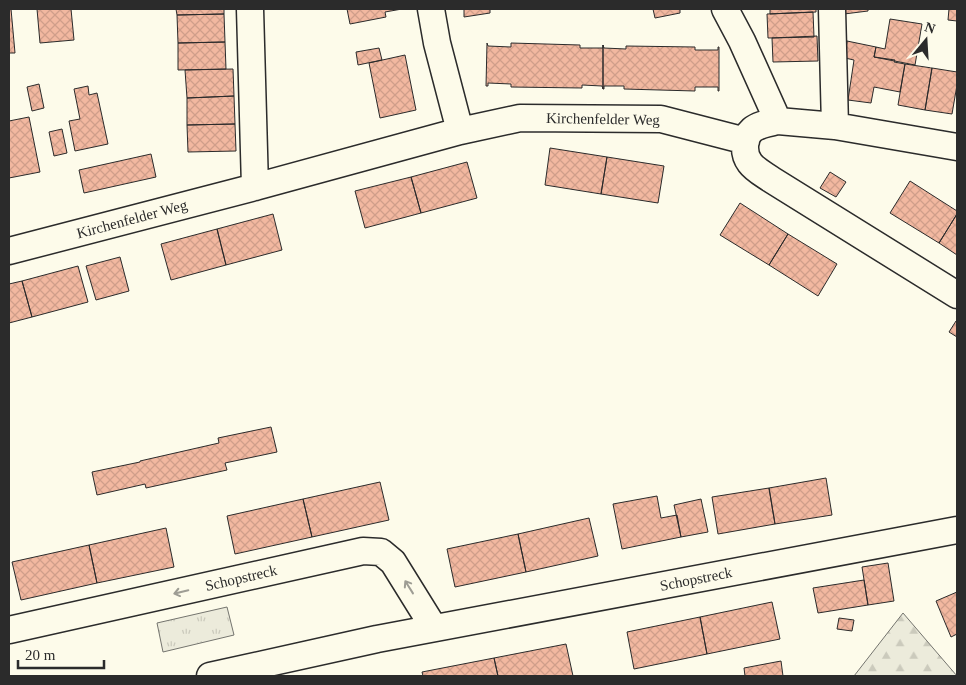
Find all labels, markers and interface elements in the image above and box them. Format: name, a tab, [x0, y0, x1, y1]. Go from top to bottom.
north arrow	[901, 15, 951, 65]
text: N	[923, 19, 937, 37]
street label: Kirchenfelder Weg	[546, 110, 661, 128]
street label: Kirchenfelder Weg	[75, 196, 190, 241]
street label: Schopstreck	[203, 562, 279, 594]
street label: Schopstreck	[658, 564, 734, 594]
one-way arrow	[403, 580, 414, 594]
one-way arrow	[173, 588, 189, 597]
scale bar	[18, 638, 104, 670]
text: 20 m	[25, 647, 56, 663]

